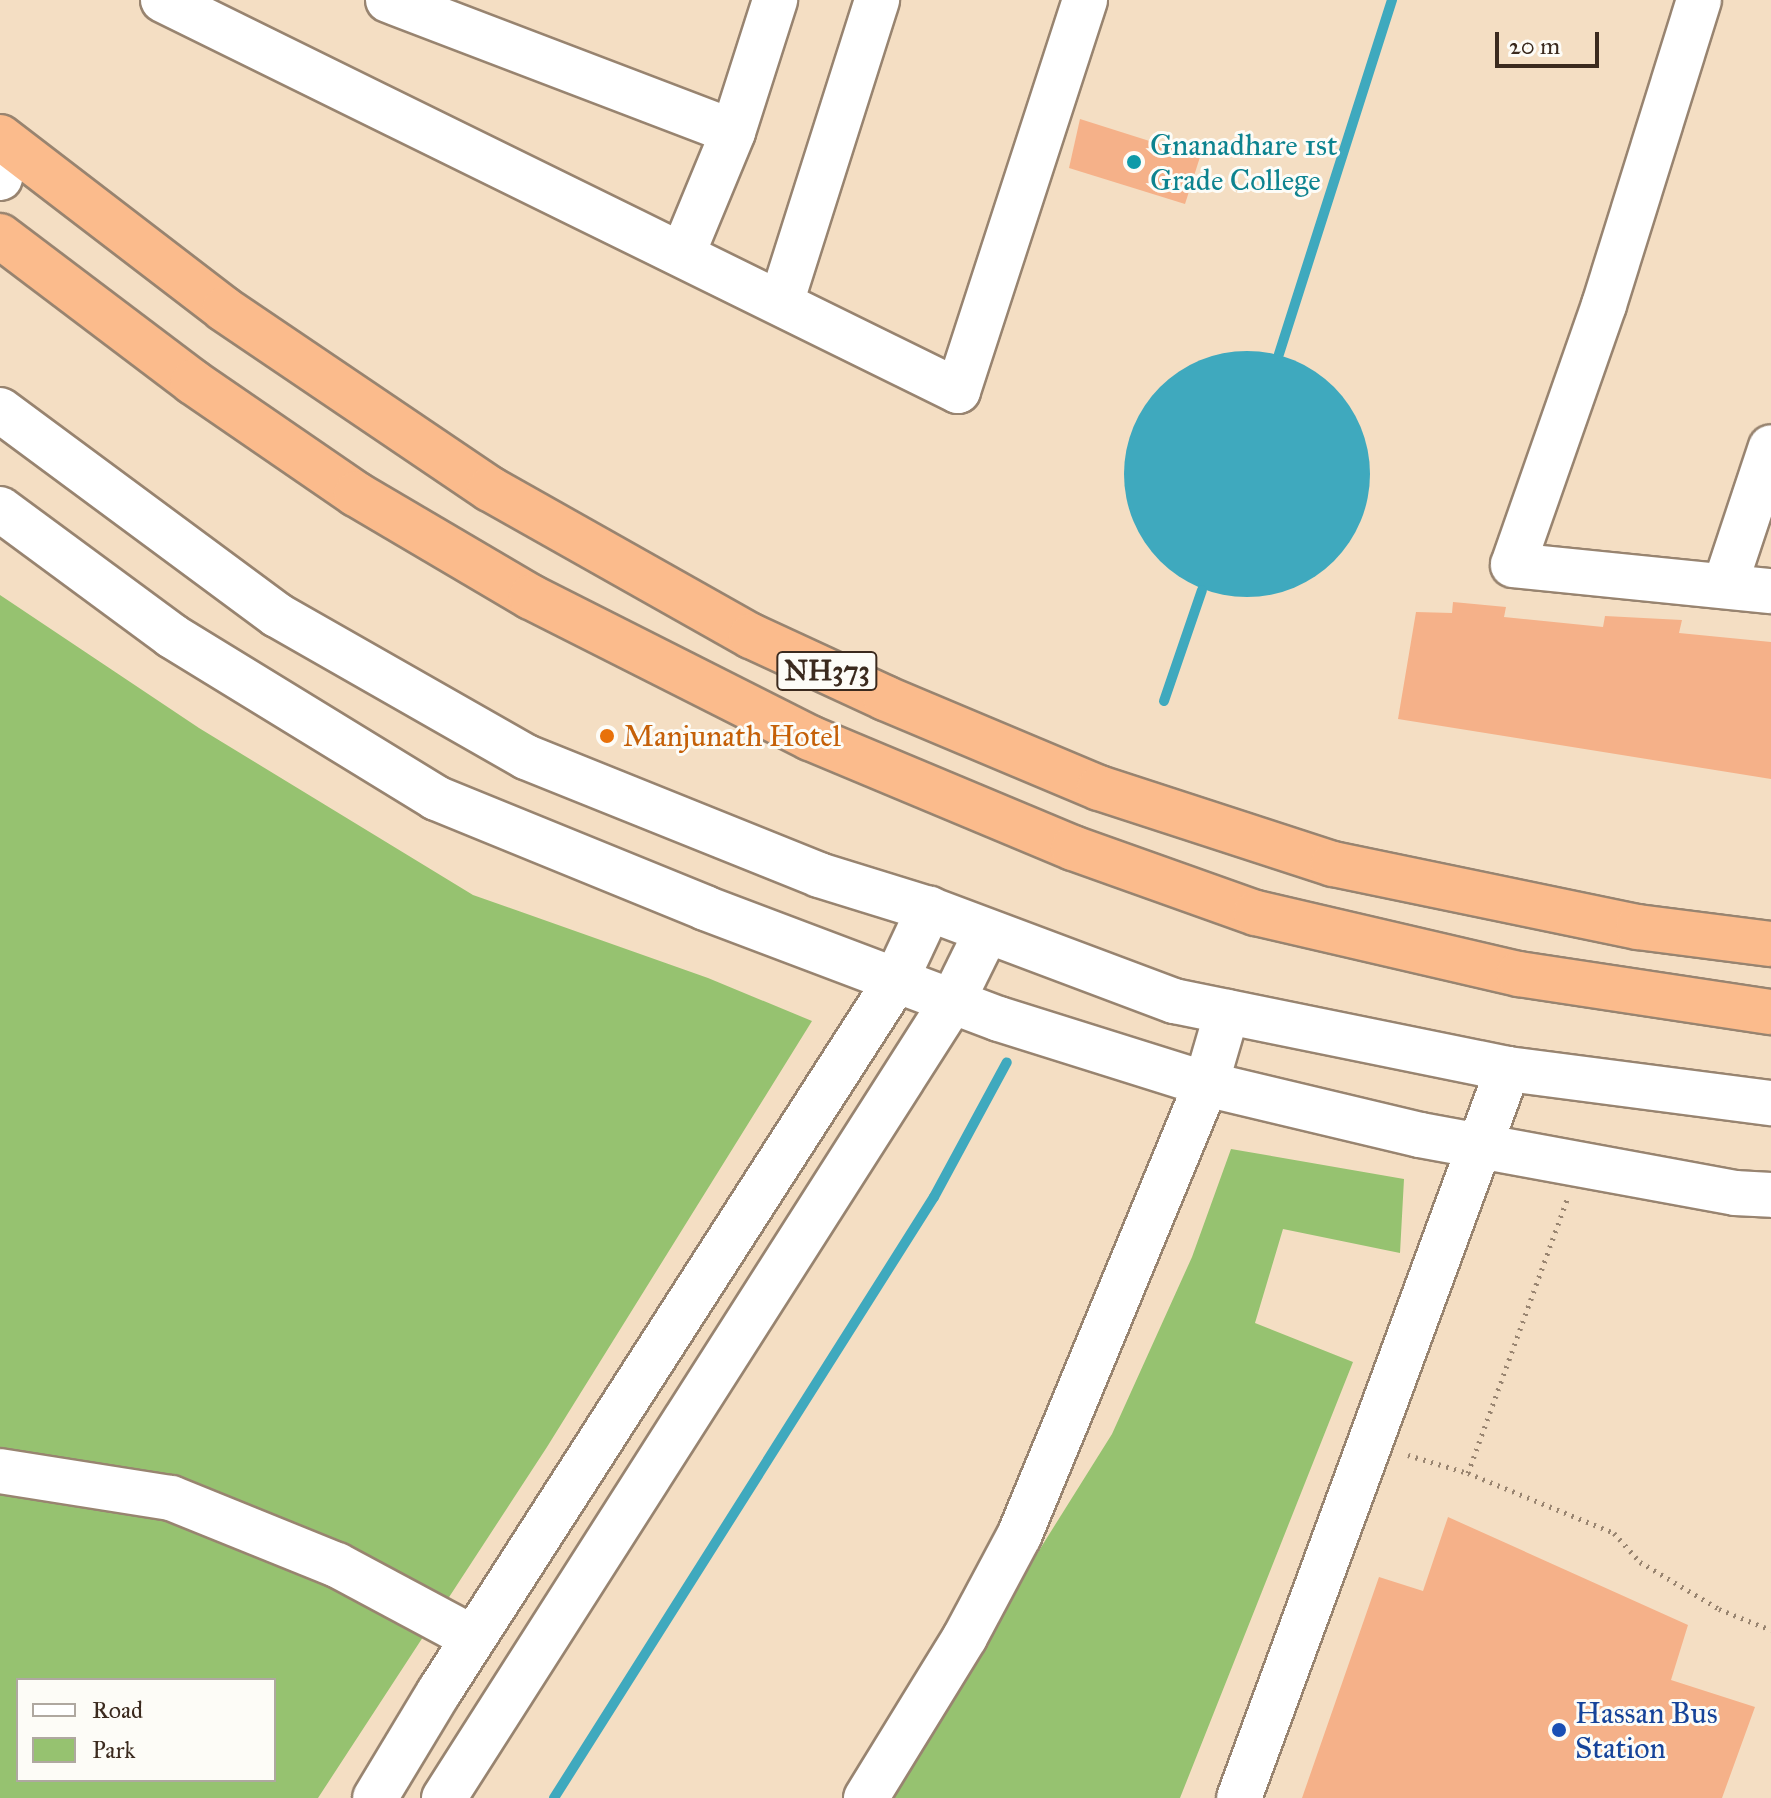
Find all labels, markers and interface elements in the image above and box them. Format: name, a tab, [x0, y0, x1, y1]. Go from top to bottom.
scale bar	[1499, 16, 1603, 66]
text: 20 m	[1509, 31, 1560, 61]
place label: Gnanadhare 1st Grade College	[1150, 127, 1338, 198]
marker: Gnanadhare 1st Grade College	[1125, 153, 1143, 171]
road number: NH373	[775, 647, 879, 695]
place label: Manjunath Hotel	[623, 718, 841, 754]
marker: Manjunath Hotel	[598, 727, 616, 745]
legend	[16, 1678, 276, 1782]
text: Road	[92, 1695, 143, 1725]
place label: Hassan Bus Station	[1575, 1695, 1718, 1766]
marker: Hassan Bus Station	[1550, 1721, 1568, 1739]
text: Park	[92, 1735, 135, 1765]

